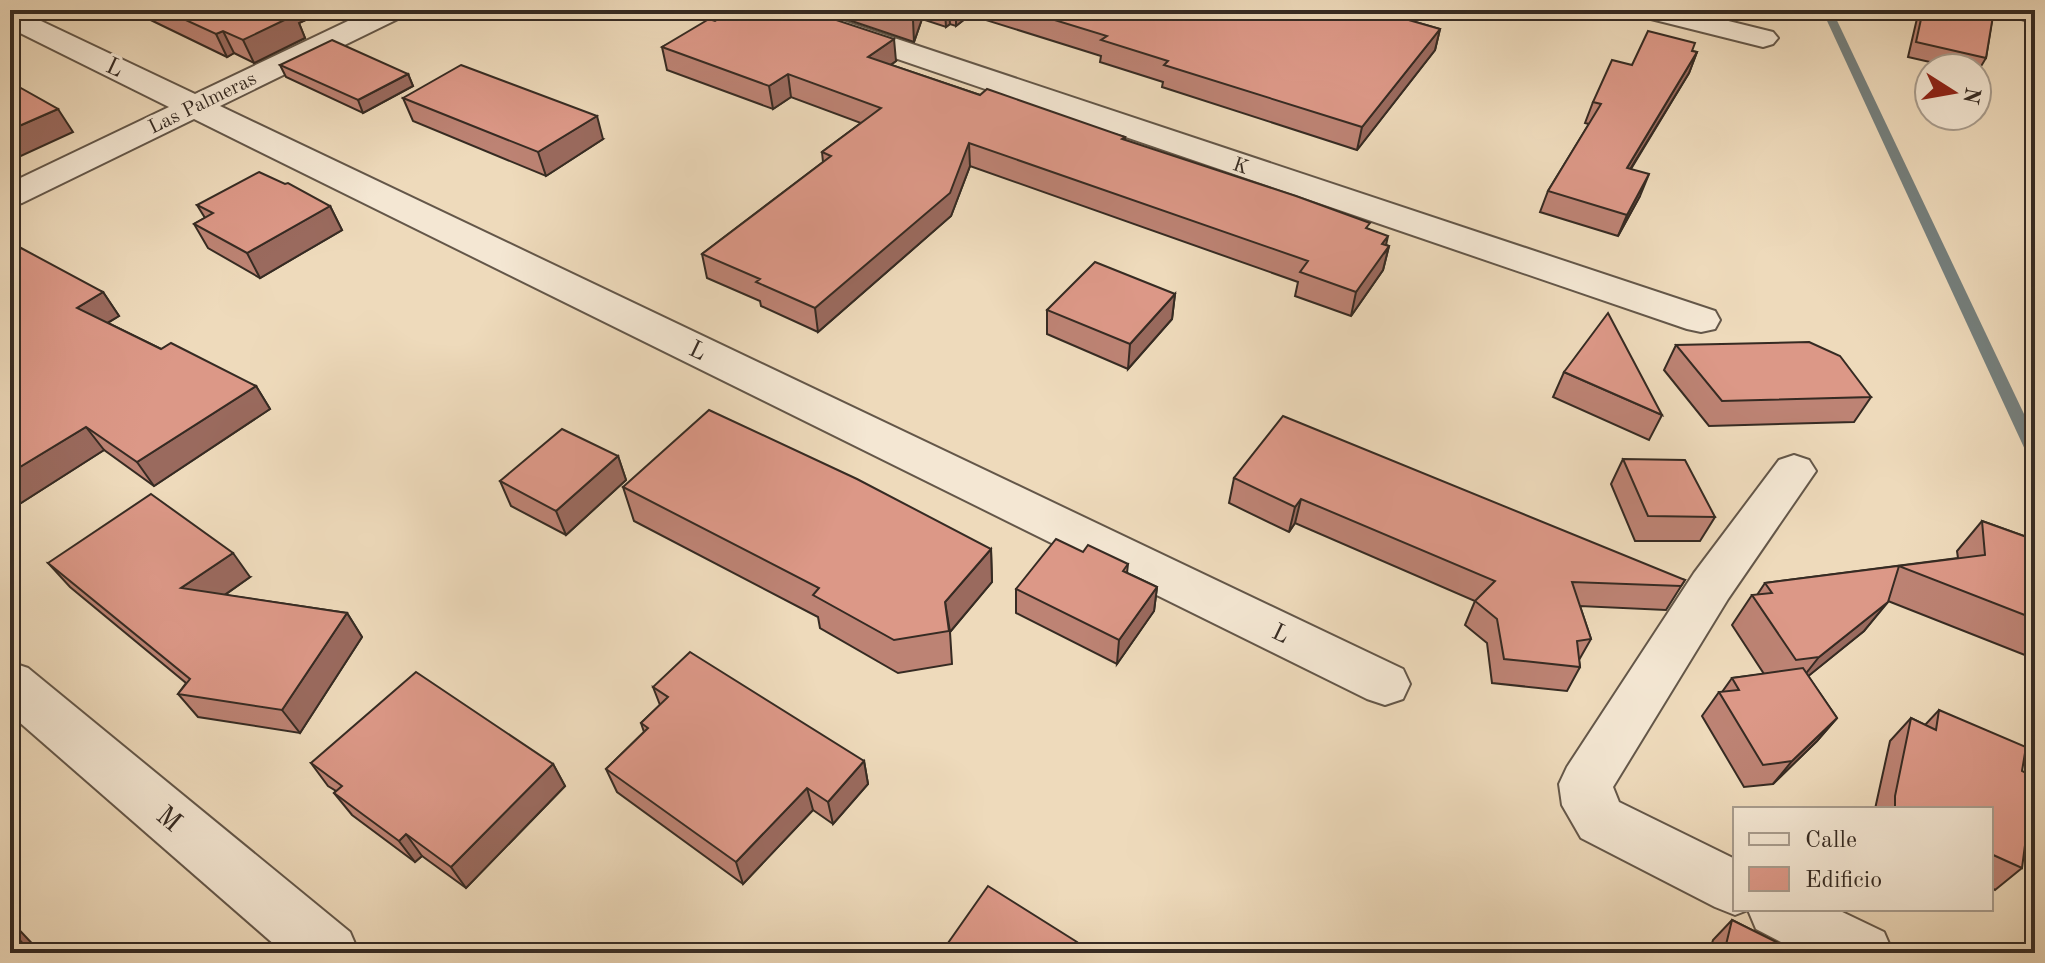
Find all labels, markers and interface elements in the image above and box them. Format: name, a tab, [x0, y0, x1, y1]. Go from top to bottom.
north arrow	[1913, 52, 1993, 132]
street label: L	[102, 55, 127, 83]
street label: Las Palmeras	[146, 69, 260, 139]
text: N	[1958, 85, 1983, 106]
street label: K	[1230, 155, 1251, 179]
street label: L	[685, 337, 710, 366]
street label: L	[1268, 620, 1293, 649]
street label: M	[150, 802, 186, 839]
legend	[1733, 807, 1993, 911]
text: Calle	[1805, 829, 1857, 853]
text: Edificio	[1805, 869, 1882, 893]

